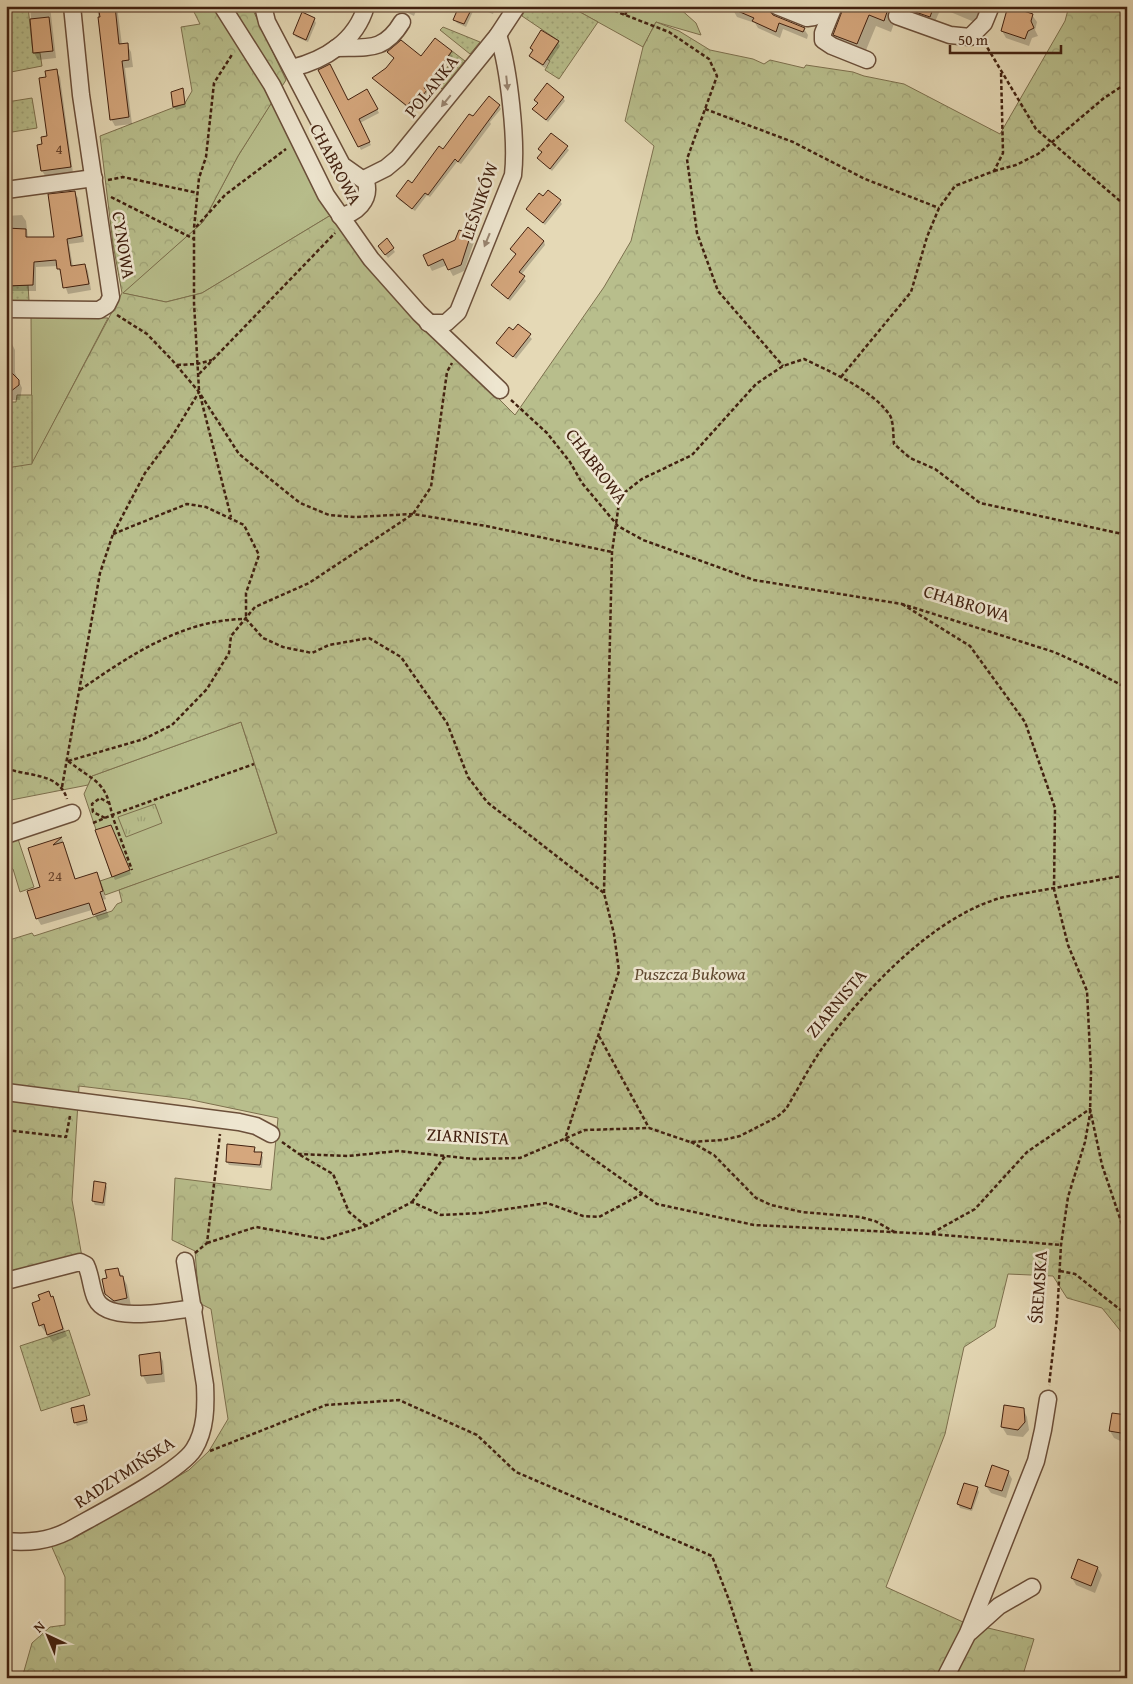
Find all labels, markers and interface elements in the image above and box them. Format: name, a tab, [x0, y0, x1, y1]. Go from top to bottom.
scale bar	[950, 22, 1062, 54]
text: 50 m	[958, 29, 989, 50]
street label: POLANKA	[397, 49, 465, 123]
one-way arrow	[503, 76, 511, 92]
one-way arrow	[440, 94, 451, 107]
street label: CHABROWA	[303, 118, 369, 210]
house number: 4	[55, 138, 63, 159]
street label: LEŚNIKÓW	[453, 158, 505, 244]
street label: CYNOWA	[105, 209, 143, 281]
one-way arrow	[483, 233, 490, 248]
street label: CHABROWA	[559, 422, 635, 510]
street label: CHABROWA	[921, 577, 1014, 629]
house number: 24	[48, 865, 62, 886]
park label: Puszcza Bukowa	[633, 960, 746, 987]
street label: ZIARNISTA	[799, 963, 873, 1043]
street label: ZIARNISTA	[426, 1120, 510, 1152]
street label: ŚREMSKA	[1022, 1249, 1054, 1325]
street label: RADZYMIŃSKA	[68, 1429, 180, 1515]
north arrow	[22, 1612, 72, 1662]
text: N	[29, 1616, 50, 1637]

